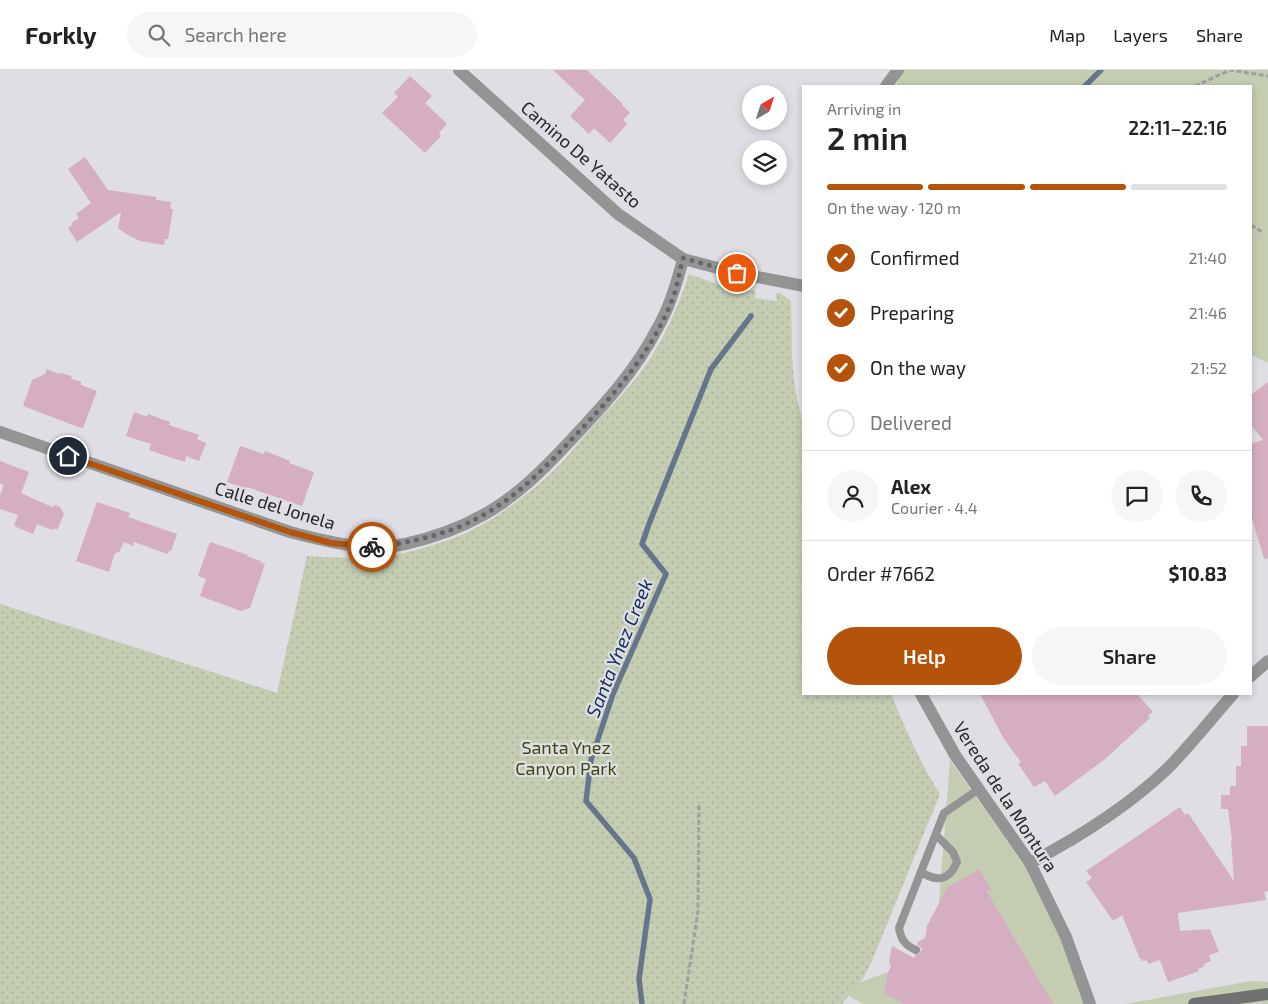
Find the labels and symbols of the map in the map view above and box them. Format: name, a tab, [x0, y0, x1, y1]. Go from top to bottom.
north arrow	[742, 85, 788, 130]
street label: Camino De Yatasto	[517, 96, 646, 213]
pin	[716, 252, 758, 294]
pin	[47, 435, 89, 477]
street label: Calle del Jonela	[212, 476, 338, 534]
courier	[347, 522, 397, 572]
water label: Santa Ynez Creek	[580, 575, 657, 720]
street label: Vereda de la Montura	[949, 717, 1063, 876]
park label: Santa Ynez Canyon Park	[515, 736, 617, 779]

